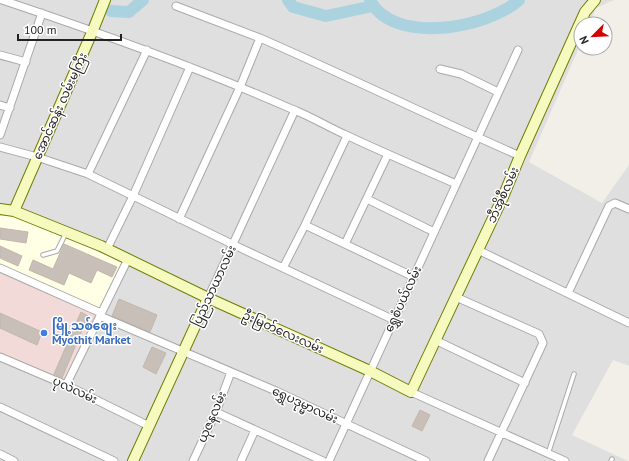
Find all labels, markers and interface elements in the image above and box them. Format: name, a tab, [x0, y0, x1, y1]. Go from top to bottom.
scale bar	[18, 16, 121, 42]
north arrow	[573, 16, 613, 56]
text: 100 m	[24, 22, 57, 37]
text: N	[576, 34, 592, 46]
street label: အောင်ဆန်း လမ်းမကြီး	[28, 50, 93, 163]
street label: ဘီအိုစီလမ်း	[483, 164, 524, 227]
street label: ပြည်သာယာလမ်း	[187, 242, 242, 330]
street label: ရွှေစံပယ်လမ်း	[380, 263, 427, 335]
street label: ဦးမြတ်လေးလမ်း	[239, 306, 327, 359]
place label: မြို့သစ်စျေး Myothit Market	[52, 316, 131, 347]
marker: မြို့သစ်စျေး Myothit Market	[39, 328, 49, 338]
street label: ပုလဲလမ်း	[49, 372, 100, 409]
street label: ရွှေပဒုမ္မာလမ်း	[269, 382, 341, 429]
street label: ယုဇနလမ်း	[193, 388, 232, 446]

